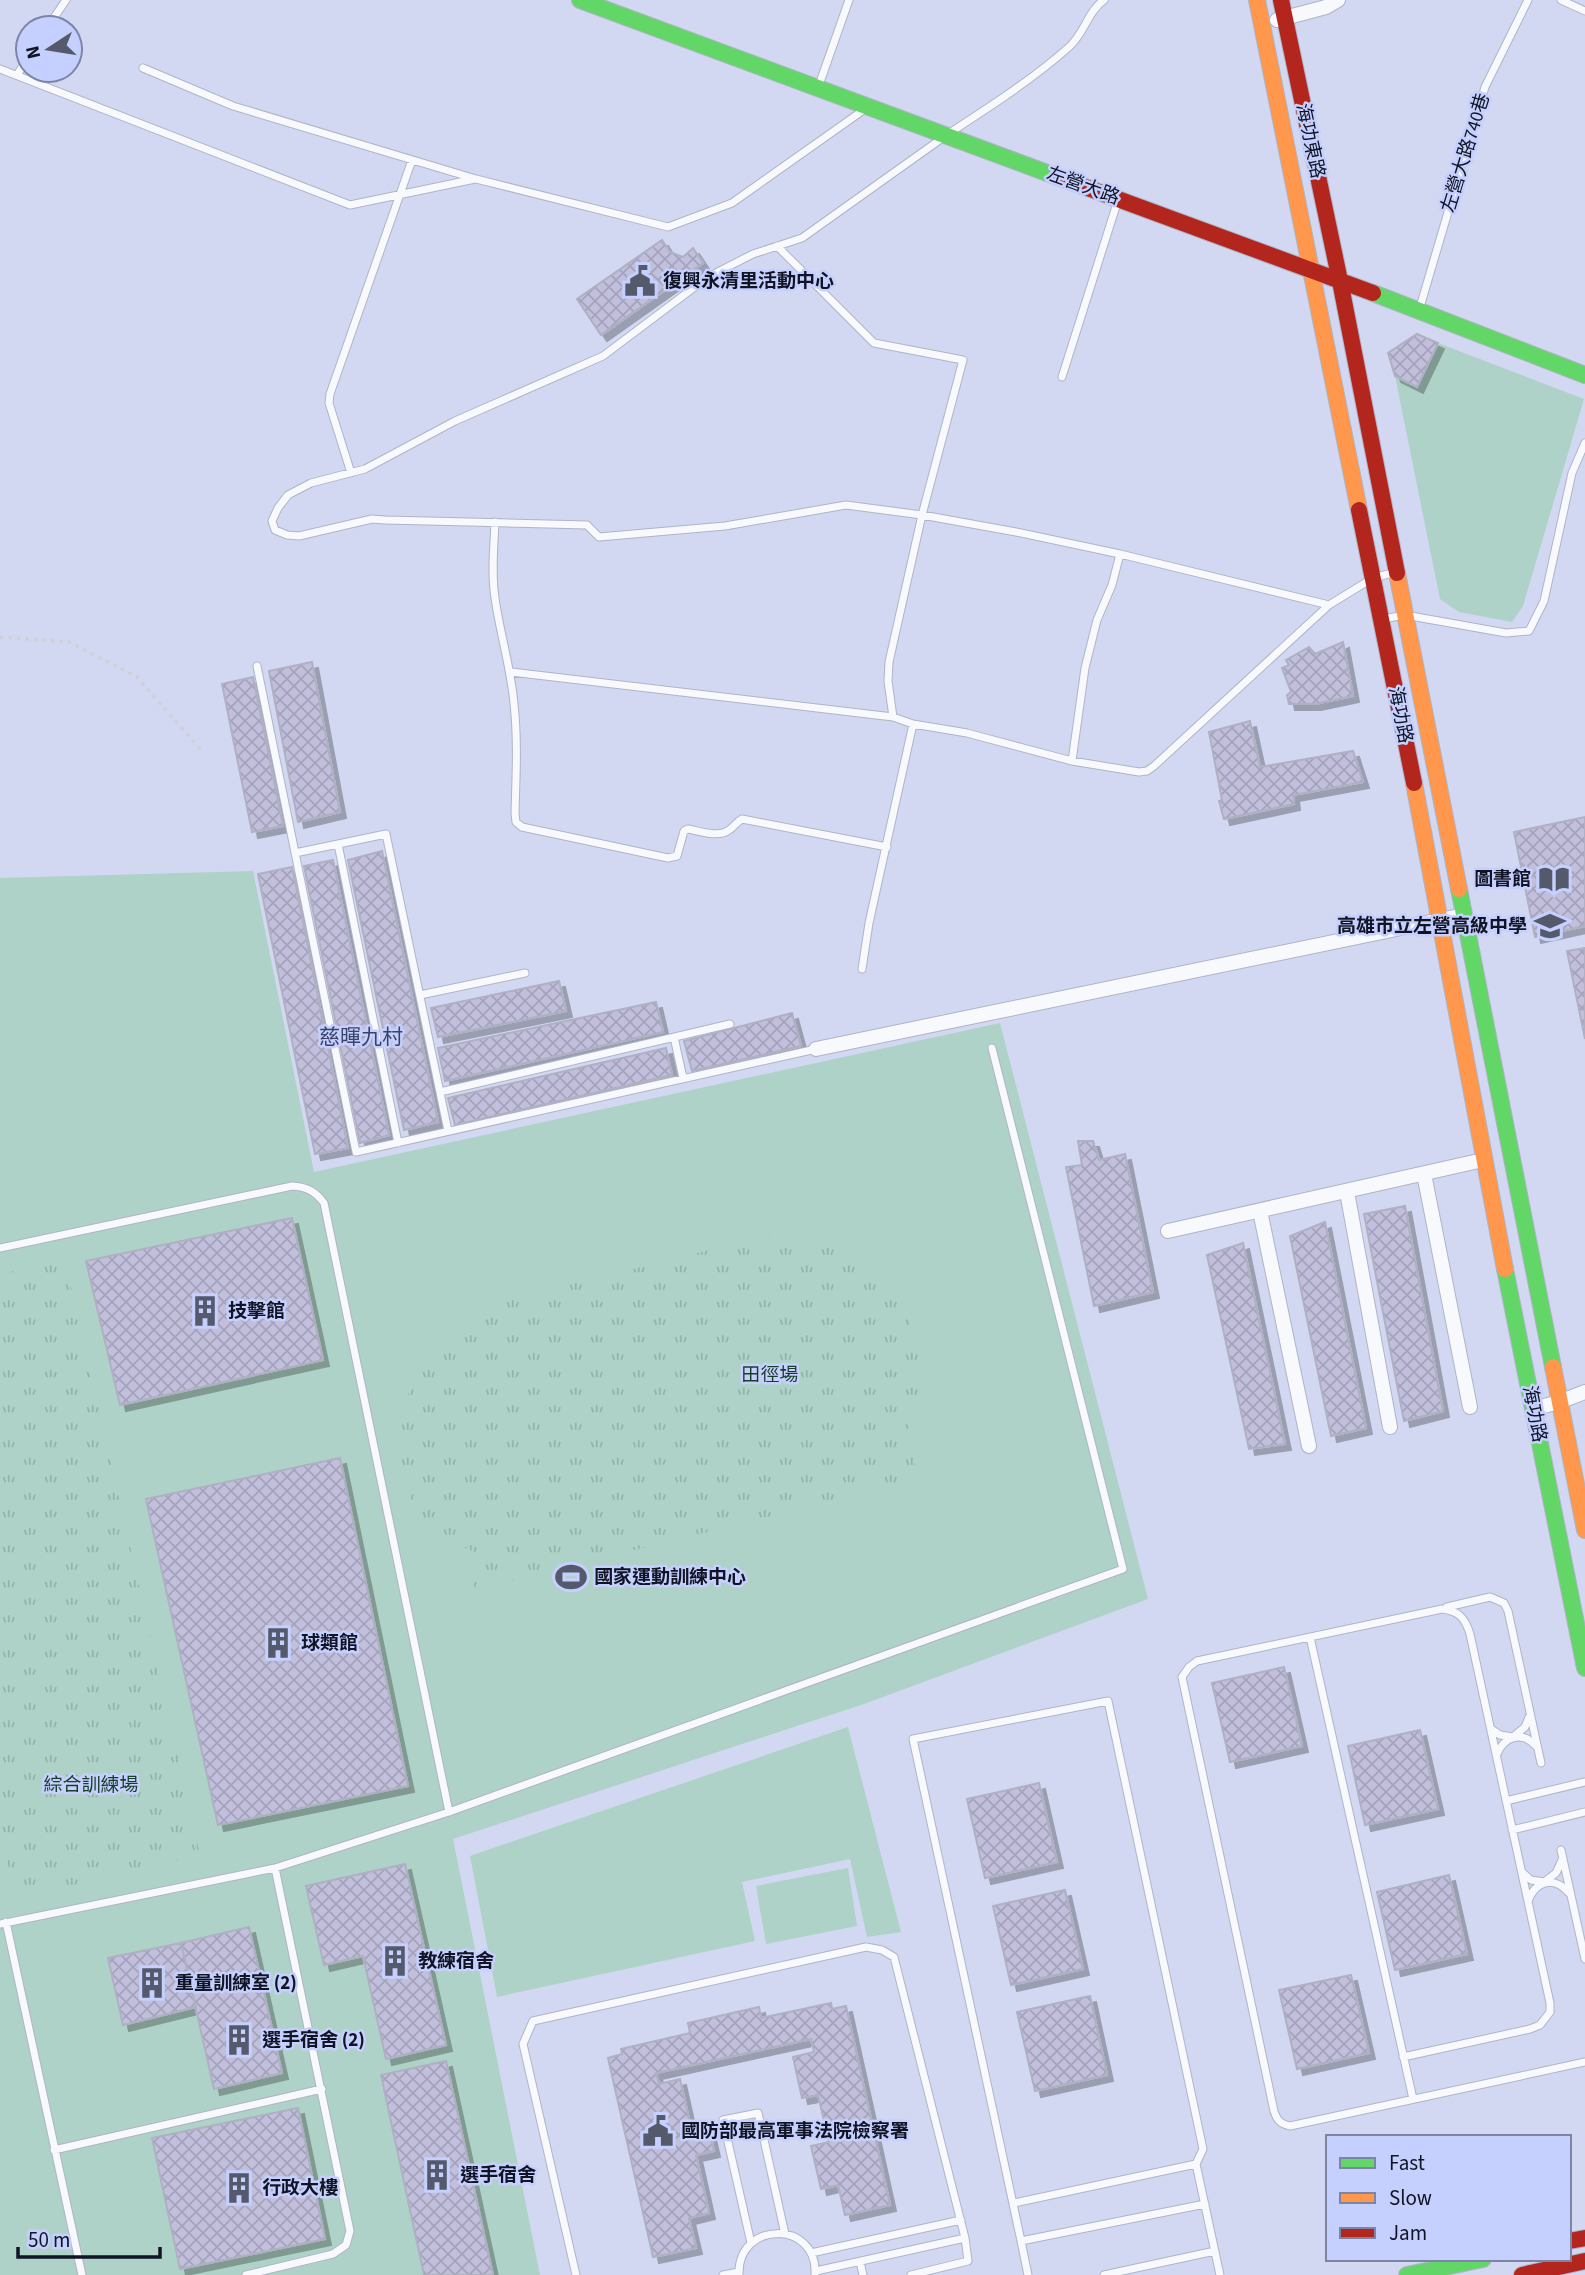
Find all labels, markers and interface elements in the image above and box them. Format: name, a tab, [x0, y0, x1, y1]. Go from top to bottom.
north arrow	[14, 14, 84, 84]
text: N	[19, 43, 48, 61]
street label: 左營大路740巷	[1435, 90, 1497, 216]
street label: 海功東路	[1289, 101, 1331, 181]
street label: 左營大路	[1043, 160, 1123, 212]
public building icon: 復興永清里活動中心	[623, 264, 657, 298]
place label: 復興永清里活動中心	[663, 268, 834, 295]
street label: 海功路	[1381, 684, 1419, 746]
library icon: 圖書館	[1537, 862, 1571, 896]
place label: 圖書館	[1474, 866, 1531, 893]
school or university icon: 高雄市立左營高級中學	[1533, 909, 1567, 943]
place label: 高雄市立左營高級中學	[1337, 913, 1527, 940]
district label: 慈暉九村	[319, 1022, 403, 1052]
building icon: 技擊館	[188, 1294, 222, 1328]
place label: 技擊館	[228, 1298, 285, 1325]
park label: 田徑場	[741, 1362, 799, 1389]
street label: 海功路	[1515, 1383, 1553, 1445]
sports icon: 國家運動訓練中心	[554, 1560, 588, 1594]
place label: 國家運動訓練中心	[594, 1564, 746, 1591]
building icon: 球類館	[261, 1626, 295, 1660]
place label: 球類館	[301, 1630, 358, 1657]
park label: 綜合訓練場	[43, 1772, 139, 1799]
building icon: 教練宿舍	[378, 1944, 412, 1978]
place label: 教練宿舍	[418, 1948, 494, 1975]
building icon: 重量訓練室 (2)	[135, 1966, 169, 2000]
place label: 重量訓練室 (2)	[175, 1970, 297, 1997]
building icon: 選手宿舍 (2)	[222, 2023, 256, 2057]
place label: 選手宿舍 (2)	[262, 2027, 365, 2054]
public building icon: 國防部最高軍事法院檢察署	[641, 2114, 675, 2148]
place label: 國防部最高軍事法院檢察署	[681, 2118, 909, 2145]
legend	[1326, 2135, 1571, 2261]
text: Fast	[1389, 2148, 1425, 2178]
building icon: 選手宿舍	[420, 2158, 454, 2192]
place label: 選手宿舍	[460, 2162, 536, 2189]
building icon: 行政大樓	[222, 2171, 256, 2205]
place label: 行政大樓	[262, 2175, 338, 2202]
text: Slow	[1389, 2183, 1432, 2213]
scale bar	[18, 2216, 159, 2260]
text: Jam	[1389, 2218, 1427, 2248]
text: 50 m	[28, 2225, 70, 2255]

